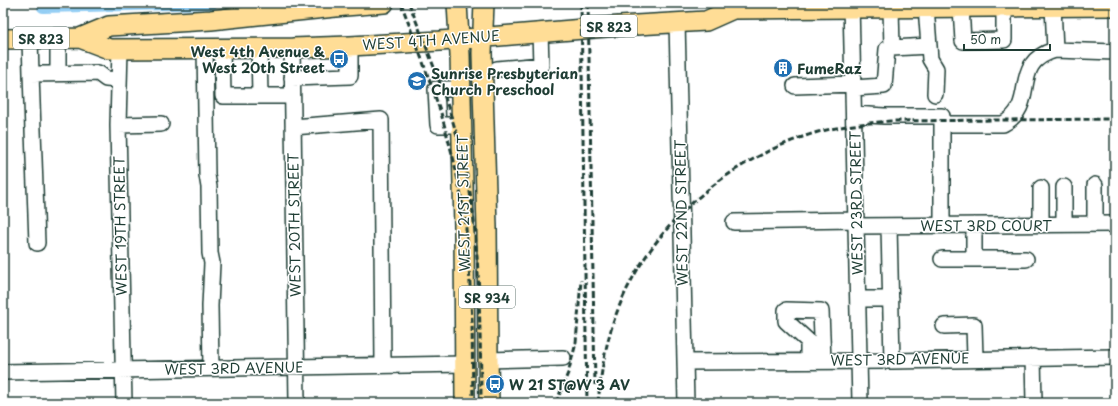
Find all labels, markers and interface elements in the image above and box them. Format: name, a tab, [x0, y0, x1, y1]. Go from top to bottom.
road number: SR 823	[581, 15, 637, 37]
street label: WEST 4TH AVENUE	[362, 25, 501, 55]
scale bar	[964, 26, 1050, 52]
road number: SR 823	[13, 27, 69, 49]
text: 50 m	[970, 30, 1001, 48]
place label: West 4th Avenue & West 20th Street	[190, 41, 326, 78]
bus stop icon: West 4th Avenue & West 20th Street	[328, 48, 350, 70]
building icon: FumeRaz	[772, 57, 794, 79]
place label: FumeRaz	[797, 58, 862, 79]
place label: Sunrise Presbyterian Church Preschool	[431, 63, 578, 100]
school or university icon: Sunrise Presbyterian Church Preschool	[406, 70, 428, 92]
street label: WEST 23RD STREET	[844, 130, 868, 275]
street label: WEST 21ST STREET	[451, 134, 475, 272]
street label: WEST 22ND STREET	[669, 139, 693, 286]
street label: WEST 20TH STREET	[282, 152, 306, 297]
street label: WEST 19TH STREET	[108, 156, 132, 296]
street label: WEST 3RD COURT	[920, 215, 1052, 236]
road number: SR 934	[459, 286, 515, 308]
street label: WEST 3RD AVENUE	[830, 347, 970, 371]
street label: WEST 3RD AVENUE	[164, 356, 304, 380]
bus stop icon: W 21 ST@W 3 AV	[484, 373, 506, 395]
place label: W 21 ST@W 3 AV	[509, 374, 630, 395]

